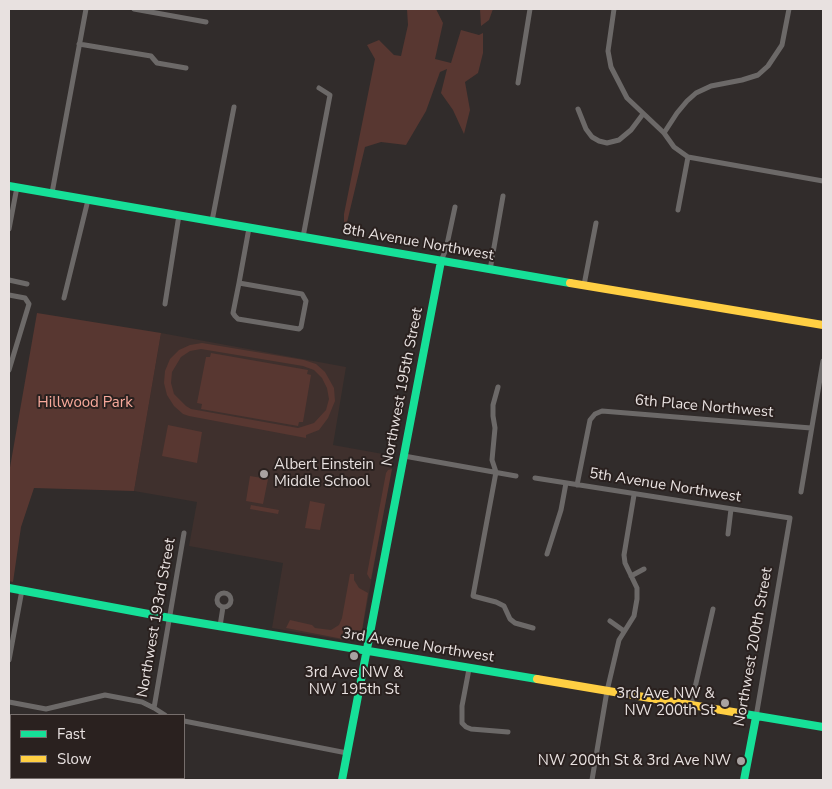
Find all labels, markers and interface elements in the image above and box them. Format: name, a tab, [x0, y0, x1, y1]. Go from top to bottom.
street label: 8th Avenue Northwest	[341, 221, 495, 265]
street label: Northwest 195th Street	[379, 306, 427, 468]
street label: 6th Place Northwest	[634, 392, 774, 422]
park label: Hillwood Park	[37, 394, 133, 412]
place label: Albert Einstein Middle School	[274, 456, 374, 491]
street label: 5th Avenue Northwest	[588, 465, 742, 507]
marker: Albert Einstein Middle School	[258, 468, 270, 480]
street label: Northwest 193rd Street	[134, 537, 180, 699]
street label: Northwest 200th Street	[731, 566, 777, 728]
street label: 3rd Avenue Northwest	[341, 625, 495, 667]
marker: 3rd Ave NW & NW 195th St	[348, 650, 360, 662]
place label: 3rd Ave NW & NW 195th St	[305, 664, 403, 699]
place label: 3rd Ave NW & NW 200th St	[616, 685, 715, 720]
marker: 3rd Ave NW & NW 200th St	[719, 697, 731, 709]
legend	[10, 714, 185, 779]
text: Fast	[57, 724, 85, 744]
text: Slow	[57, 749, 91, 769]
place label: NW 200th St & 3rd Ave NW	[538, 752, 731, 770]
marker: NW 200th St & 3rd Ave NW	[735, 755, 747, 767]

